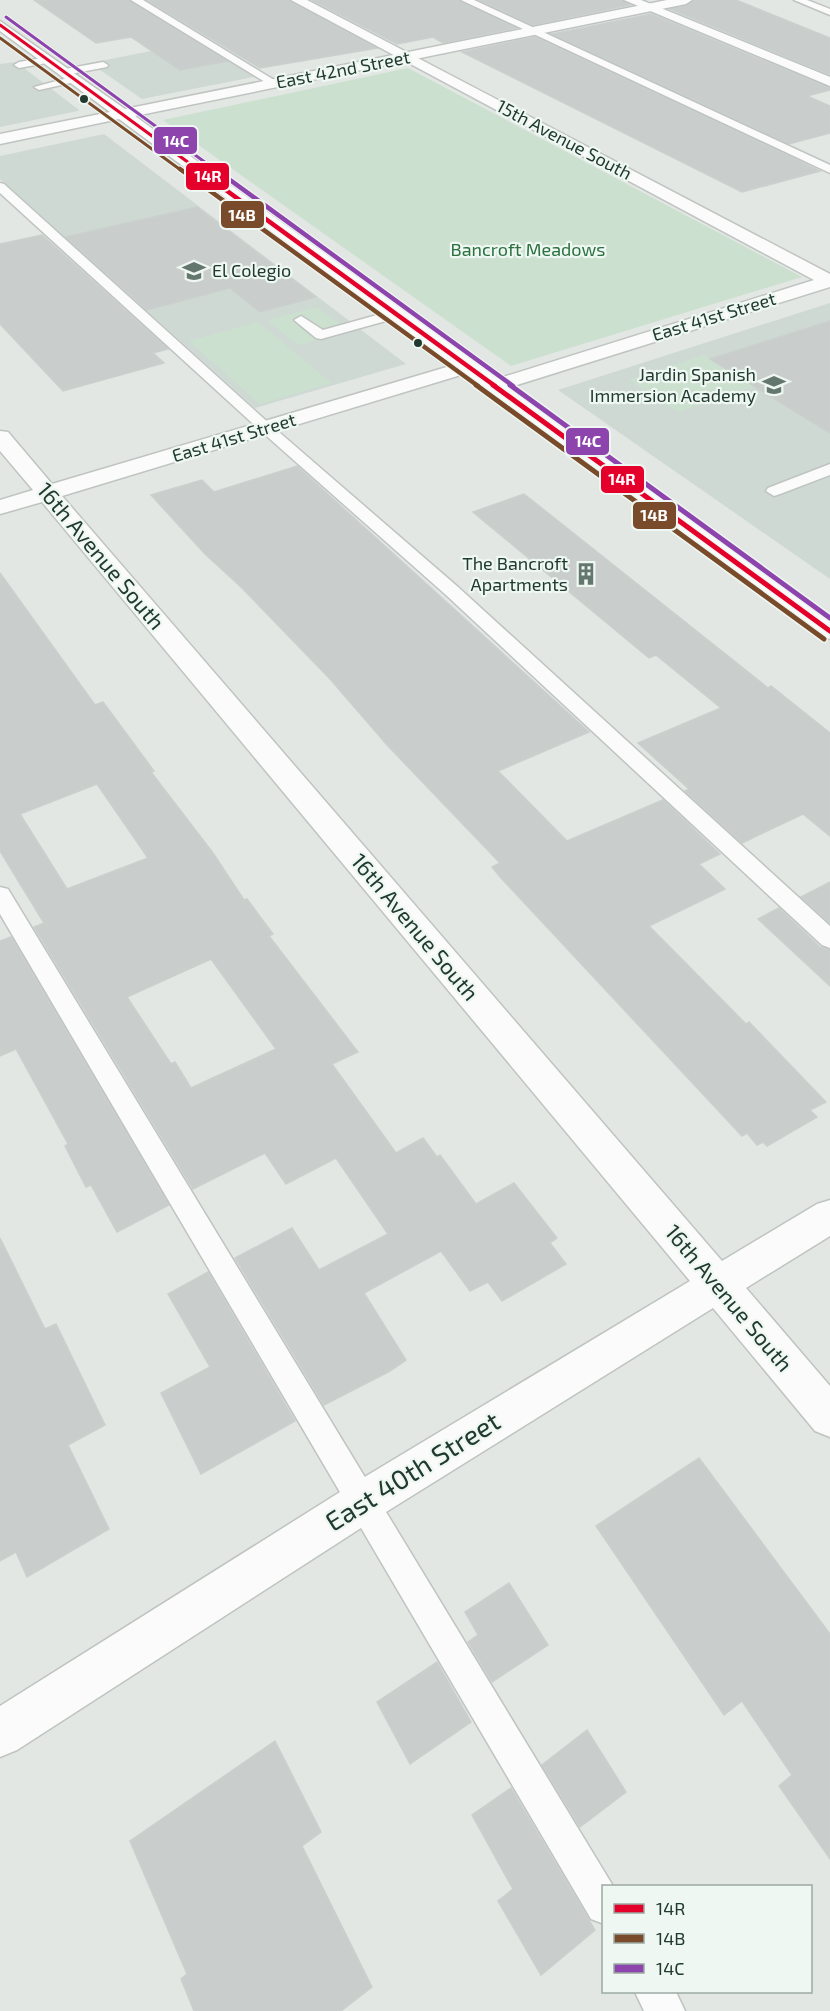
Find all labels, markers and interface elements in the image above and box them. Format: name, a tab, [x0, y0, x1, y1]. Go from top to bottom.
street label: East 42nd Street	[274, 45, 412, 93]
unlabelled marker	[78, 93, 90, 105]
street label: 15th Avenue South	[493, 94, 636, 184]
line badge: 14C	[153, 126, 198, 155]
text: 14C	[163, 131, 189, 150]
line badge: 14R	[185, 162, 230, 191]
text: 14R	[194, 166, 222, 185]
line badge: 14B	[220, 200, 265, 229]
text: 14B	[228, 205, 256, 224]
park label: Bancroft Meadows	[451, 238, 606, 260]
school or university icon: El Colegio	[181, 258, 207, 284]
place label: El Colegio	[212, 259, 291, 281]
street label: East 41st Street	[649, 287, 778, 345]
unlabelled marker	[412, 337, 424, 349]
place label: Jardin Spanish Immersion Academy	[590, 363, 756, 406]
school or university icon: Jardin Spanish Immersion Academy	[761, 372, 787, 398]
street label: East 41st Street	[169, 408, 298, 466]
line badge: 14C	[565, 427, 610, 456]
text: 14C	[575, 431, 601, 450]
line badge: 14R	[600, 465, 645, 494]
text: 14R	[608, 469, 636, 488]
street label: 16th Avenue South	[33, 477, 171, 634]
line badge: 14B	[632, 501, 677, 530]
text: 14B	[640, 505, 668, 524]
place label: The Bancroft Apartments	[462, 552, 568, 595]
building icon: The Bancroft Apartments	[573, 561, 599, 587]
street label: 16th Avenue South	[347, 848, 485, 1005]
street label: 16th Avenue South	[661, 1219, 799, 1376]
street label: East 40th Street	[319, 1404, 505, 1537]
legend	[602, 1885, 812, 1993]
text: 14R	[656, 1897, 685, 1919]
text: 14B	[656, 1927, 685, 1949]
text: 14C	[656, 1957, 685, 1979]

